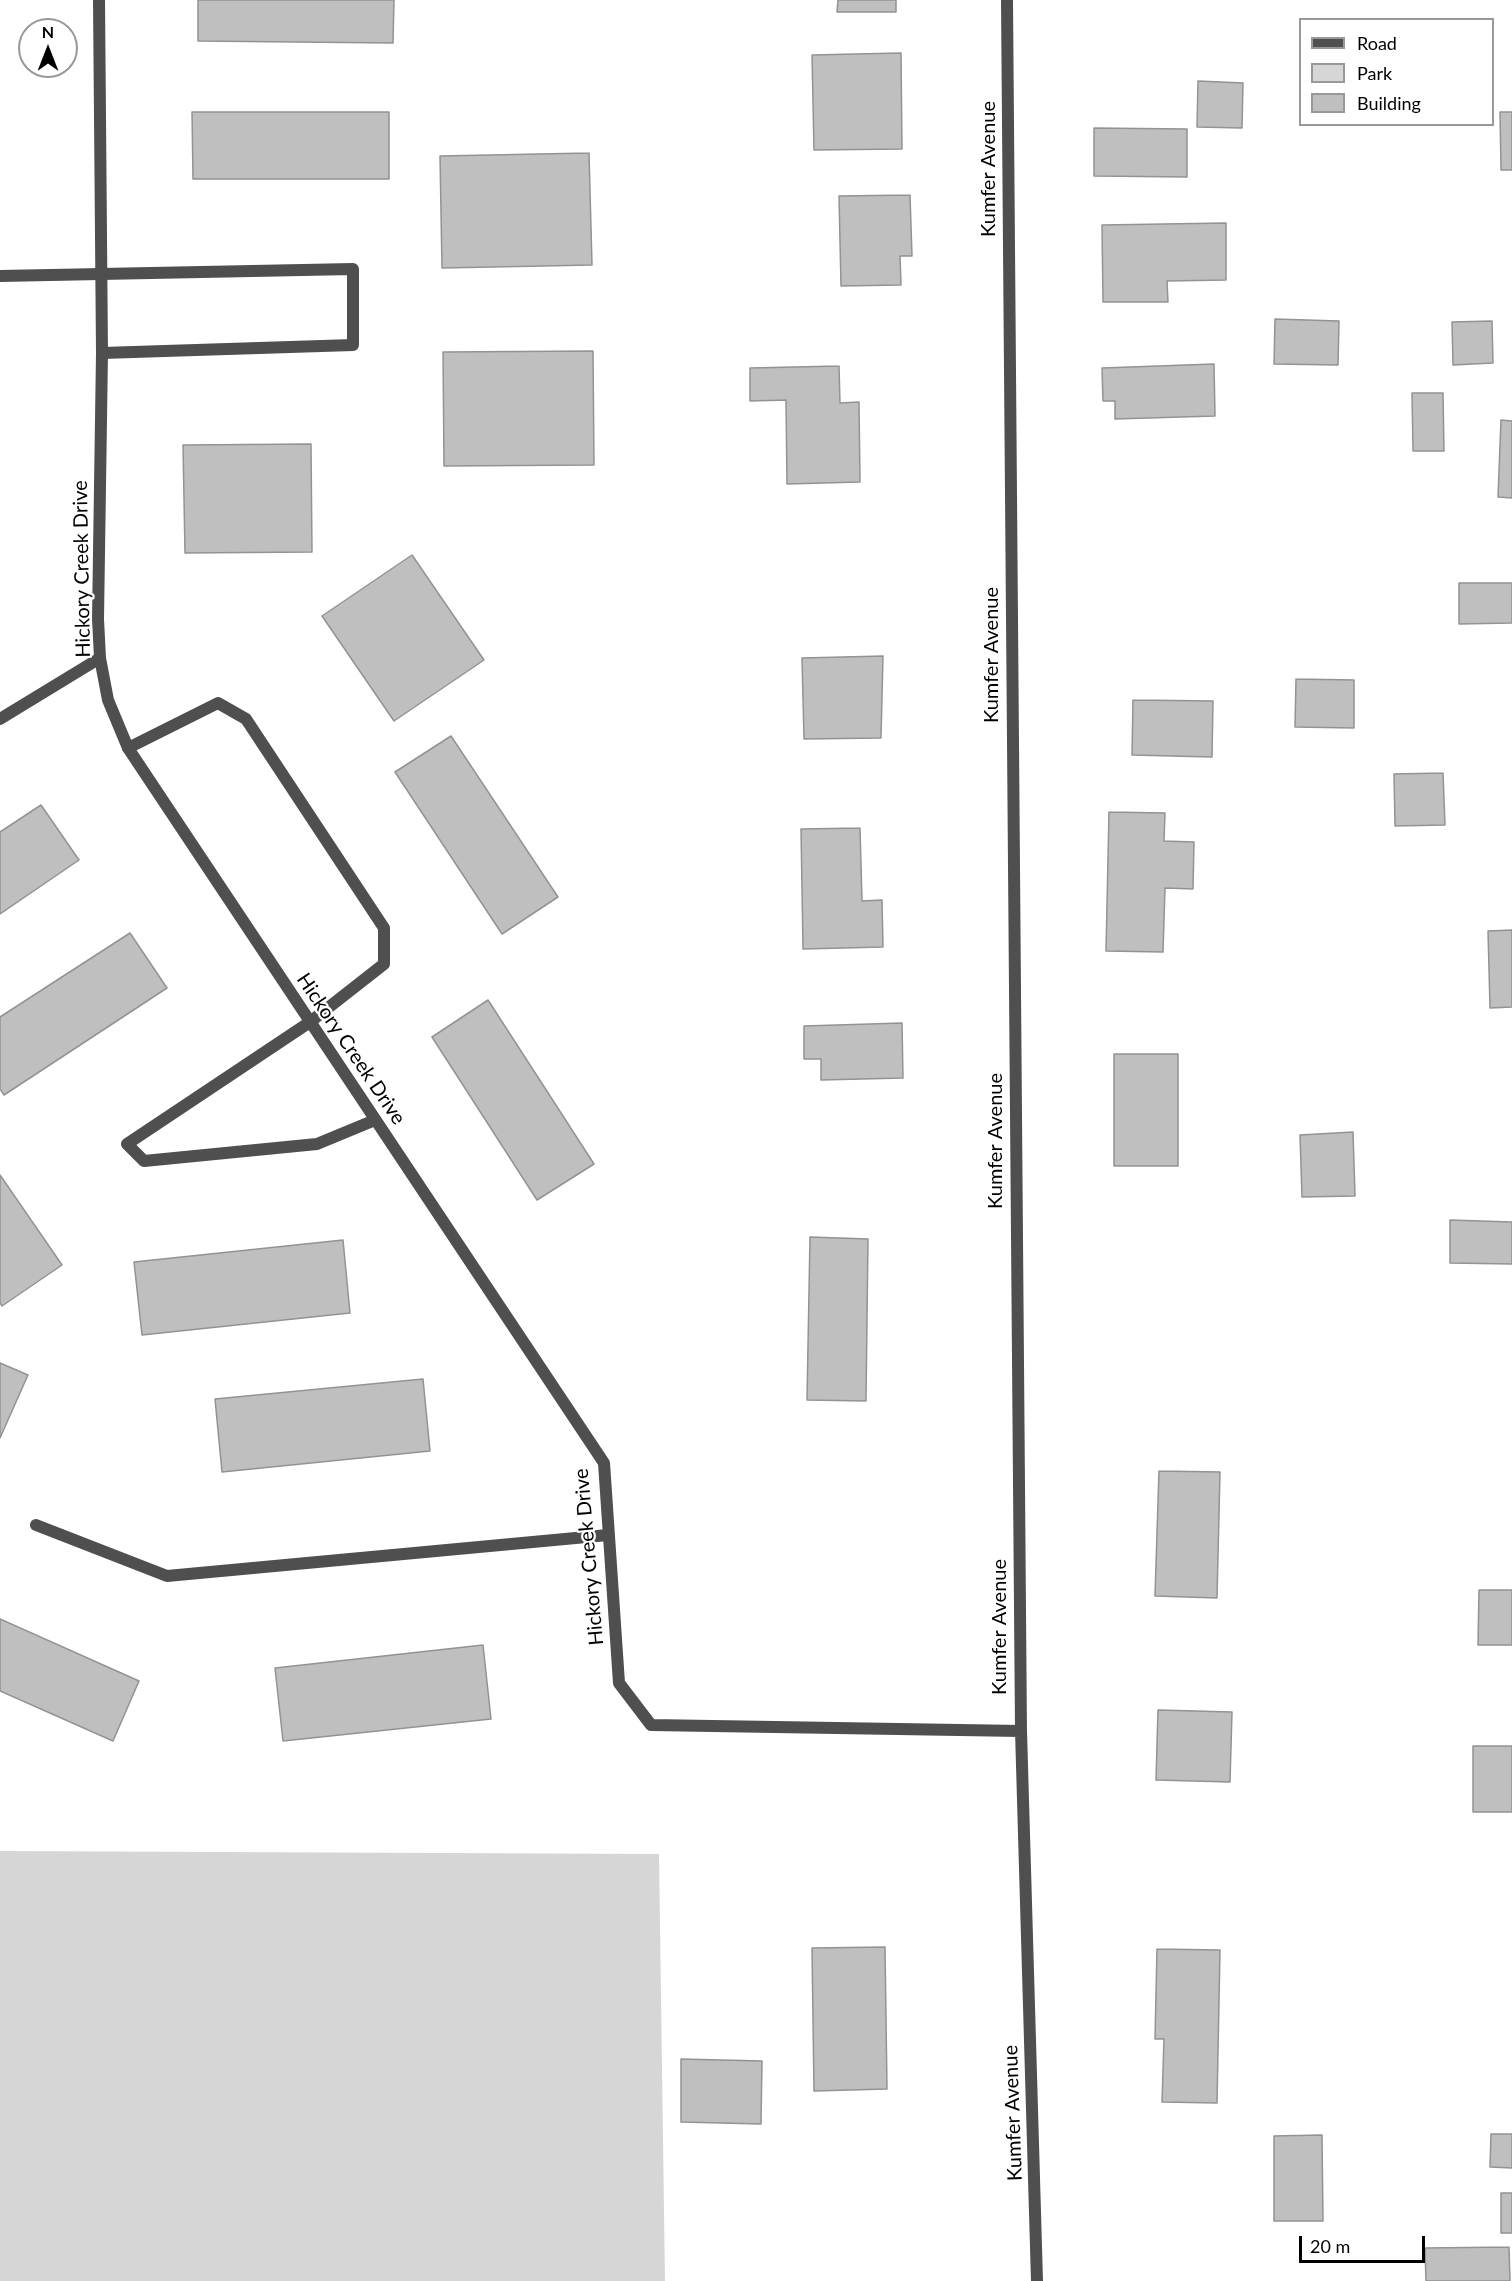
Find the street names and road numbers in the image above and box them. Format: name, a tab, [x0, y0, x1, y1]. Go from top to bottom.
street label: Kumfer Avenue	[977, 101, 1001, 237]
street label: Hickory Creek Drive	[68, 480, 96, 658]
street label: Kumfer Avenue	[980, 587, 1004, 723]
street label: Hickory Creek Drive	[291, 969, 411, 1129]
street label: Kumfer Avenue	[984, 1073, 1008, 1209]
street label: Hickory Creek Drive	[569, 1468, 609, 1646]
street label: Kumfer Avenue	[988, 1559, 1012, 1695]
street label: Kumfer Avenue	[999, 2045, 1027, 2181]

